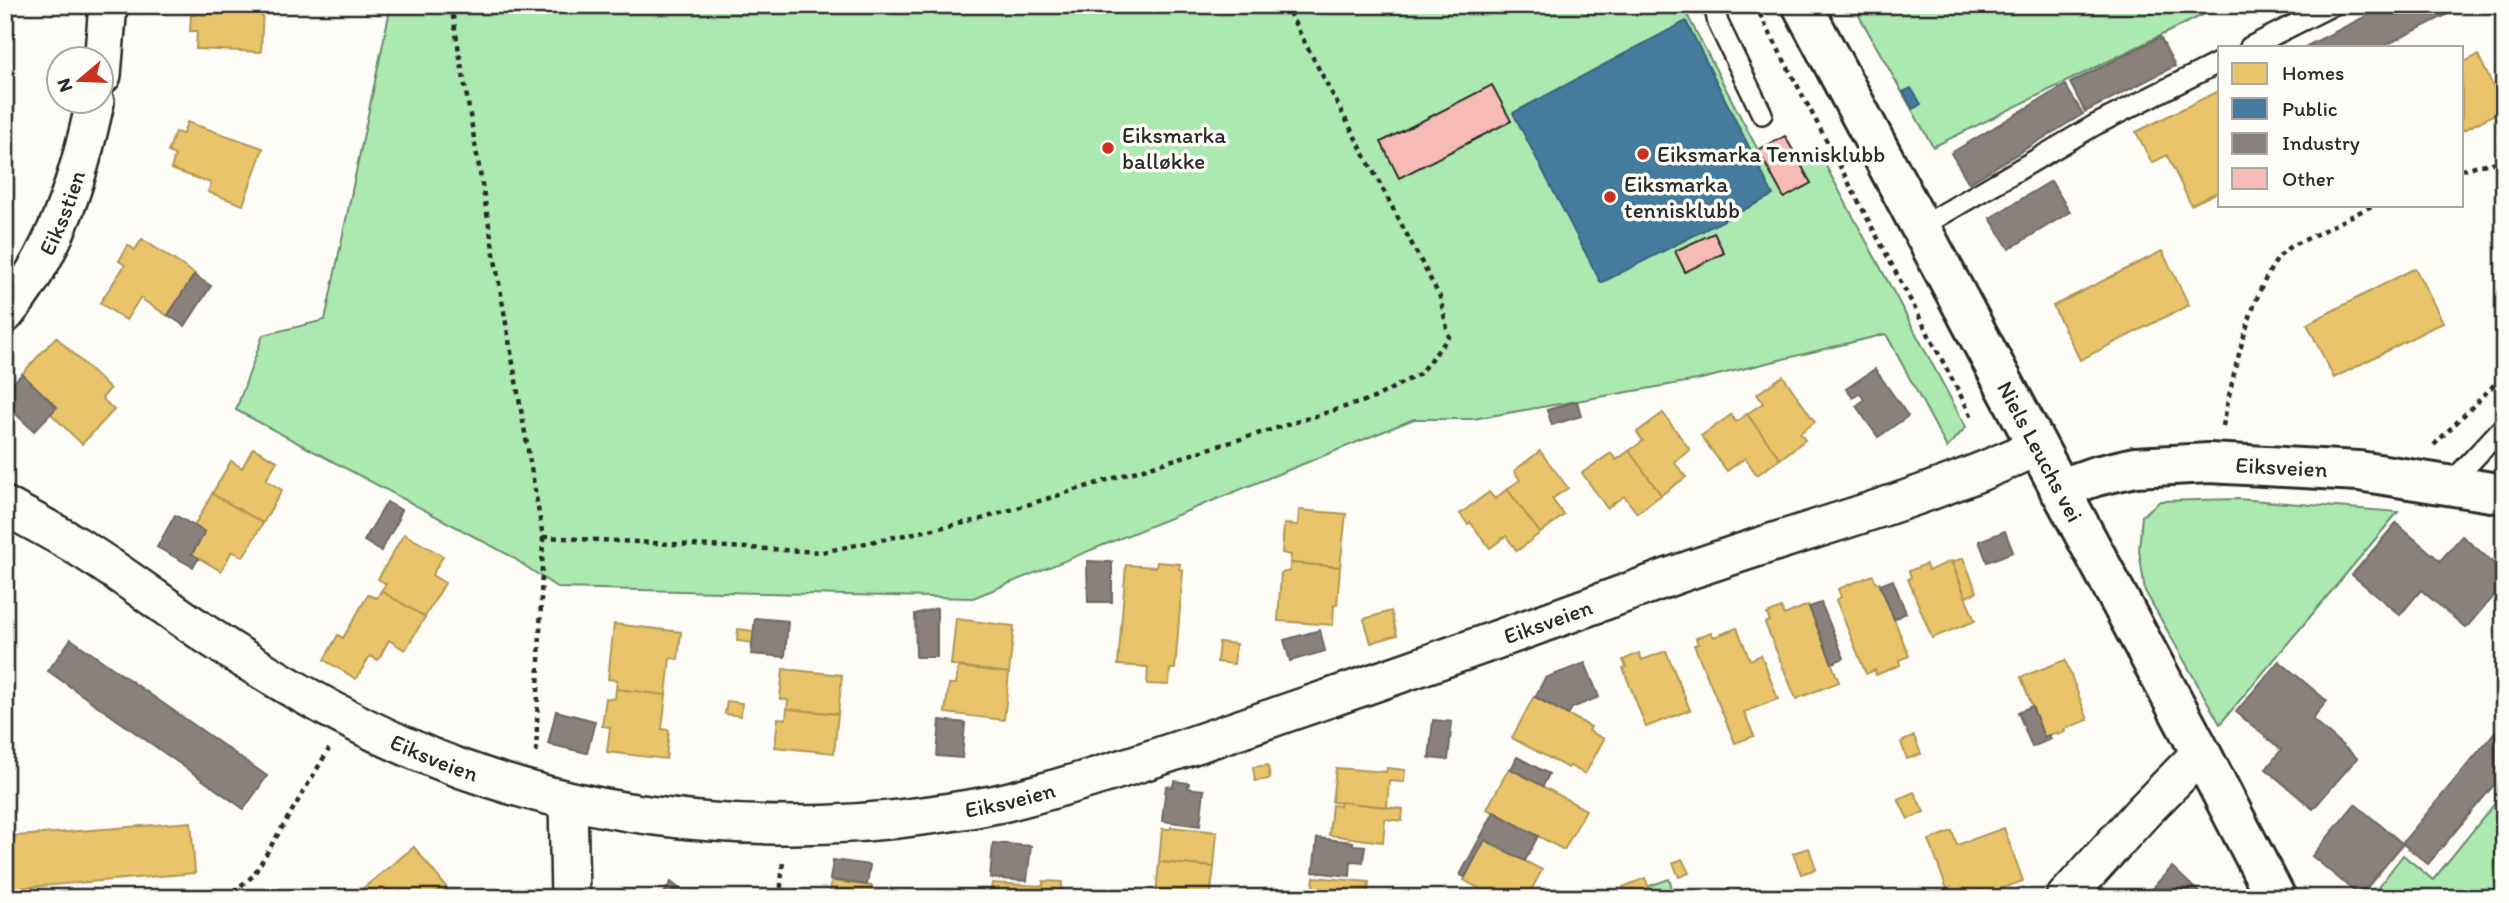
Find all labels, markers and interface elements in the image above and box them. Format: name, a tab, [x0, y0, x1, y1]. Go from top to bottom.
north arrow	[46, 46, 116, 116]
legend	[2218, 46, 2464, 206]
text: Homes	[2282, 60, 2344, 85]
text: N	[51, 76, 77, 95]
text: Public	[2282, 96, 2338, 121]
place label: Eiksmarka balløkke	[1122, 121, 1226, 175]
text: Industry	[2282, 130, 2360, 155]
marker: Eiksmarka balløkke	[1100, 140, 1116, 156]
place label: Eiksmarka Tennisklubb	[1657, 140, 1885, 168]
marker: Eiksmarka Tennisklubb	[1635, 146, 1651, 162]
text: Other	[2282, 166, 2335, 191]
street label: Eiksstien	[33, 167, 91, 260]
place label: Eiksmarka tennisklubb	[1624, 170, 1740, 224]
marker: Eiksmarka tennisklubb	[1602, 189, 1618, 205]
street label: Niels Leuchs vei	[1991, 376, 2089, 527]
street label: Eiksveien	[2235, 450, 2328, 483]
street label: Eiksveien	[1500, 593, 1596, 650]
street label: Eiksveien	[386, 728, 482, 788]
street label: Eiksveien	[963, 775, 1058, 824]

